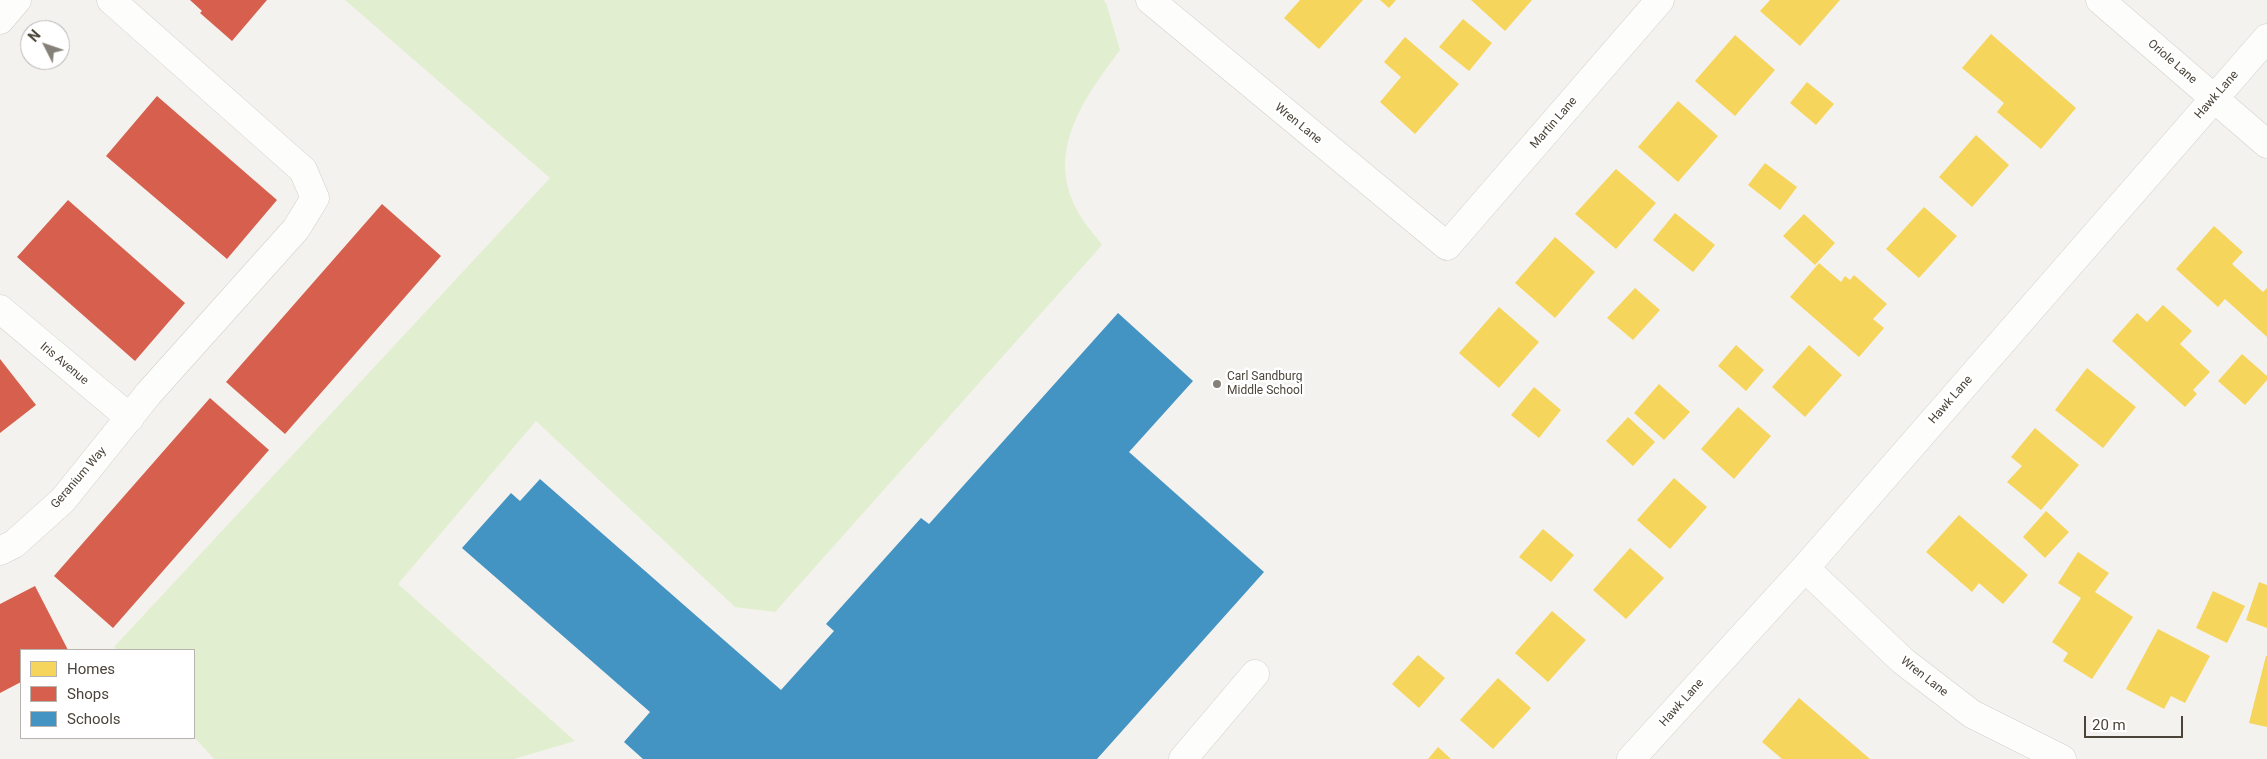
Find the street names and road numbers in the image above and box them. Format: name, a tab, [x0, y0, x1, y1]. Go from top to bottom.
street label: Oriole Lane	[2145, 37, 2199, 87]
street label: Hawk Lane	[2192, 68, 2242, 122]
street label: Martin Lane	[1528, 94, 1580, 152]
street label: Wren Lane	[1272, 101, 1324, 147]
street label: Iris Avenue	[37, 340, 91, 388]
street label: Hawk Lane	[1926, 373, 1976, 427]
street label: Geranium Way	[48, 444, 110, 512]
street label: Wren Lane	[1897, 654, 1951, 700]
street label: Hawk Lane	[1657, 676, 1707, 730]

